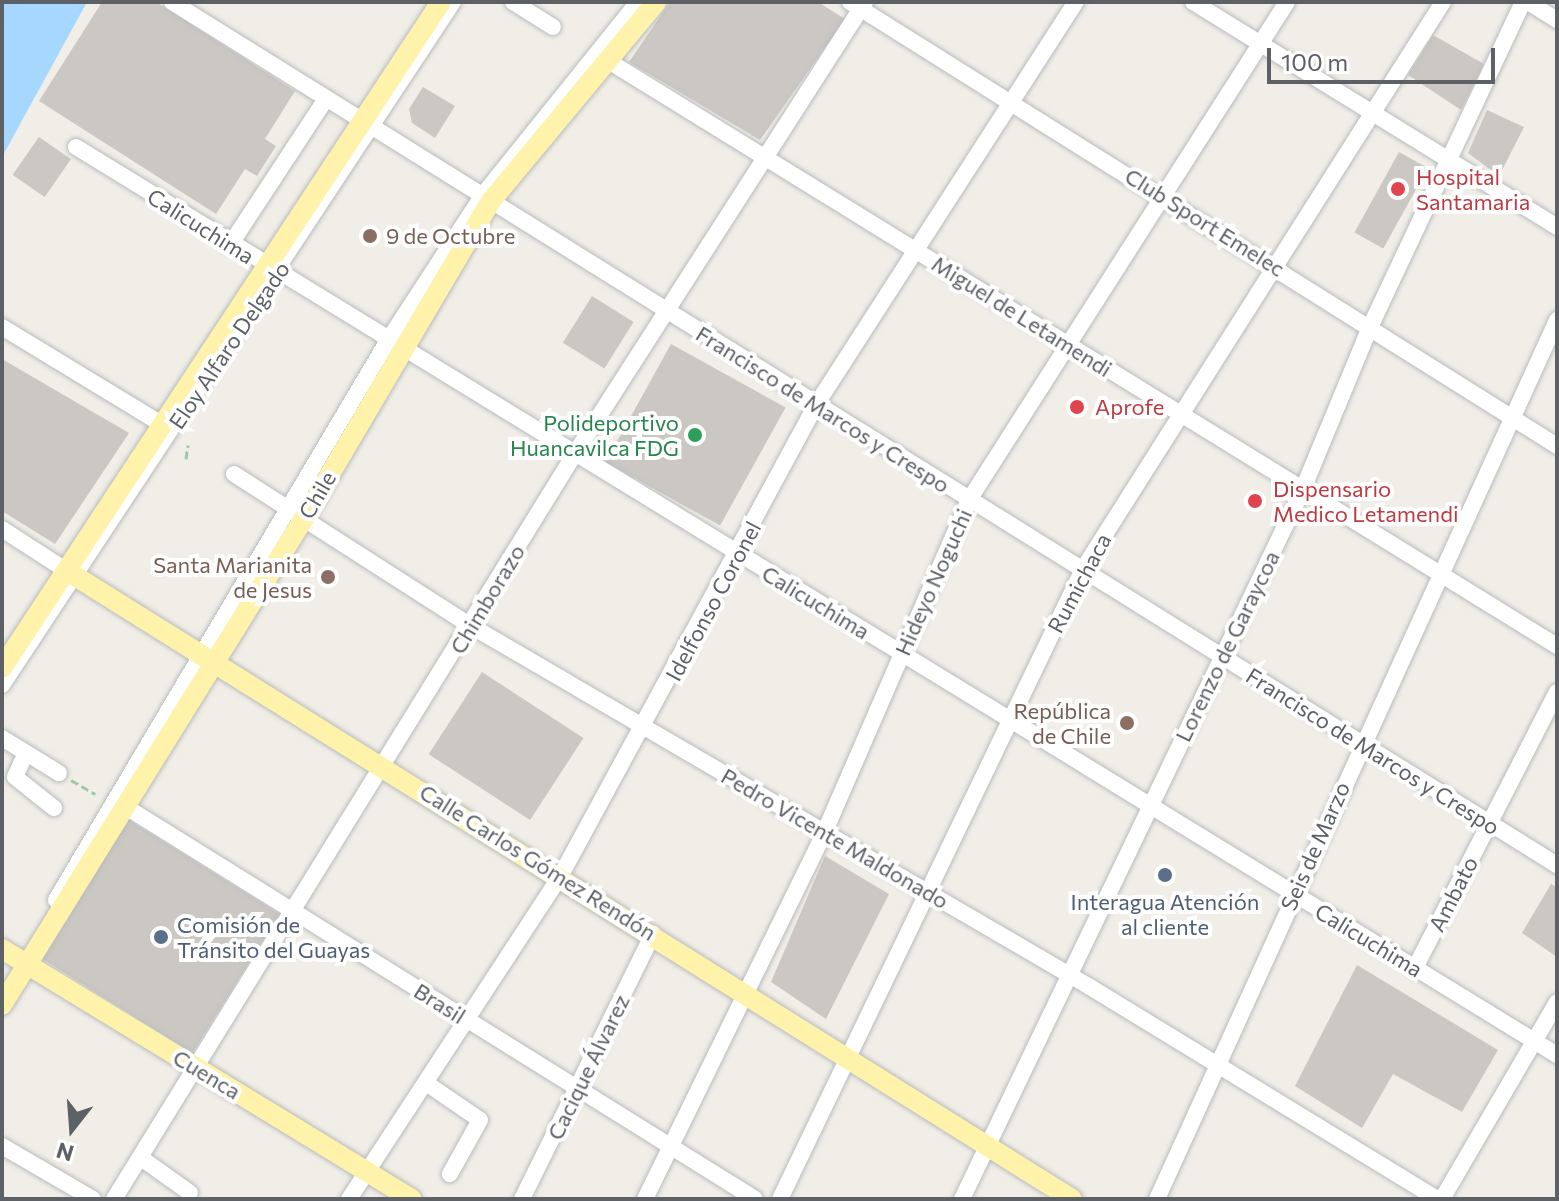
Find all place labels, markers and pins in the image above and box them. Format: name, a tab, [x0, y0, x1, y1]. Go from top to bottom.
place label: Hospital Santamaria	[1416, 163, 1530, 214]
marker: Hospital Santamaria	[1387, 178, 1409, 200]
place label: 9 de Octubre	[386, 223, 515, 249]
marker: 9 de Octubre	[361, 227, 379, 245]
place label: Aprofe	[1095, 394, 1164, 420]
marker: Aprofe	[1066, 396, 1088, 418]
place label: Polideportivo Huancavilca FDG	[510, 409, 679, 460]
marker: Polideportivo Huancavilca FDG	[686, 426, 704, 444]
place label: Dispensario Medico Letamendi	[1273, 475, 1459, 526]
marker: Dispensario Medico Letamendi	[1244, 490, 1266, 512]
place label: Santa Marianita de Jesus	[153, 551, 312, 602]
marker: Santa Marianita de Jesus	[319, 568, 337, 586]
place label: República de Chile	[1013, 697, 1111, 748]
marker: República de Chile	[1118, 714, 1136, 732]
marker: Interagua Atención al cliente	[1156, 866, 1174, 884]
place label: Interagua Atención al cliente	[1071, 888, 1259, 940]
place label: Comisión de Tránsito del Guayas	[177, 911, 370, 962]
marker: Comisión de Tránsito del Guayas	[152, 928, 170, 946]

